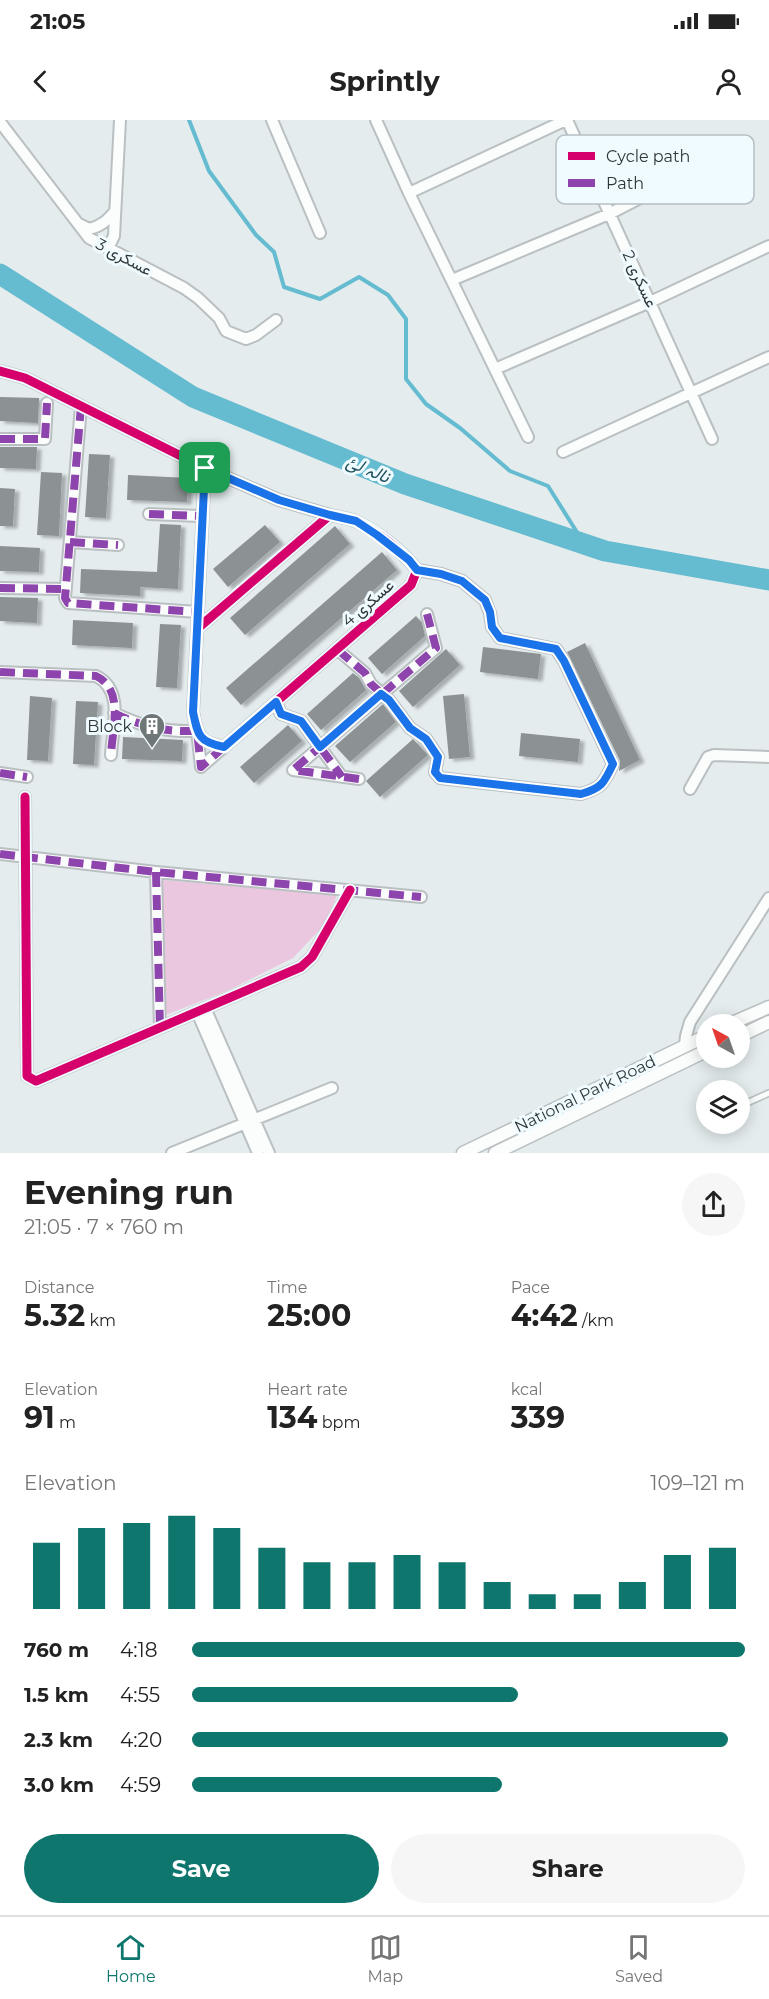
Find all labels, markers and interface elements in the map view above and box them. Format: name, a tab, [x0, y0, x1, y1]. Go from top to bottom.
text: 21:05	[30, 8, 85, 35]
icon: back	[24, 65, 57, 98]
text: Sprintly	[329, 65, 440, 98]
icon: person	[712, 65, 745, 98]
legend	[556, 135, 754, 204]
text: Cycle path	[606, 147, 690, 166]
text: Path	[606, 174, 644, 193]
street label: عسکری 3	[92, 234, 155, 281]
street label: عسکری 2	[618, 247, 661, 311]
pin	[179, 442, 230, 493]
water label: نالہ لئ	[343, 450, 394, 488]
icon: arrive	[188, 451, 221, 484]
street label: عسکری 4	[338, 575, 398, 631]
building icon: Block	[137, 711, 167, 749]
place label: Block	[87, 717, 132, 736]
north arrow	[696, 1014, 750, 1068]
map controls	[696, 1014, 750, 1134]
street label: National Park Road	[511, 1052, 659, 1136]
button: layers	[696, 1080, 750, 1134]
text: Evening run	[24, 1172, 234, 1212]
button: share	[682, 1173, 745, 1236]
text: 21:05 · 7 × 760 m	[24, 1215, 184, 1239]
text: Distance	[24, 1278, 94, 1297]
text: Time	[267, 1278, 307, 1297]
text: Pace	[511, 1278, 550, 1297]
text: 5.32	[24, 1297, 85, 1334]
text: 25:00	[267, 1297, 351, 1334]
text: 4:42	[511, 1297, 578, 1334]
text: km	[85, 1311, 116, 1330]
text: /km	[578, 1311, 614, 1330]
text: Elevation	[24, 1380, 98, 1399]
text: Heart rate	[267, 1380, 348, 1399]
text: kcal	[511, 1380, 543, 1399]
text: 91	[24, 1399, 55, 1436]
text: 134	[267, 1399, 318, 1436]
text: 339	[511, 1399, 565, 1436]
text: m	[55, 1413, 76, 1432]
text: bpm	[318, 1413, 360, 1432]
text: Elevation	[24, 1471, 116, 1495]
text: 109–121 m	[650, 1471, 745, 1495]
text: 760 m	[24, 1638, 89, 1662]
text: 4:18	[120, 1638, 158, 1662]
text: 1.5 km	[24, 1683, 89, 1707]
text: 4:55	[120, 1683, 160, 1707]
text: 2.3 km	[24, 1728, 93, 1752]
text: 4:20	[120, 1728, 162, 1752]
text: 3.0 km	[24, 1773, 94, 1797]
text: 4:59	[120, 1773, 161, 1797]
button: Save	[24, 1834, 379, 1903]
button: Share	[391, 1834, 745, 1903]
tab: Home	[106, 1931, 156, 1986]
tab: Map	[368, 1931, 403, 1986]
tab: Saved	[615, 1931, 663, 1986]

